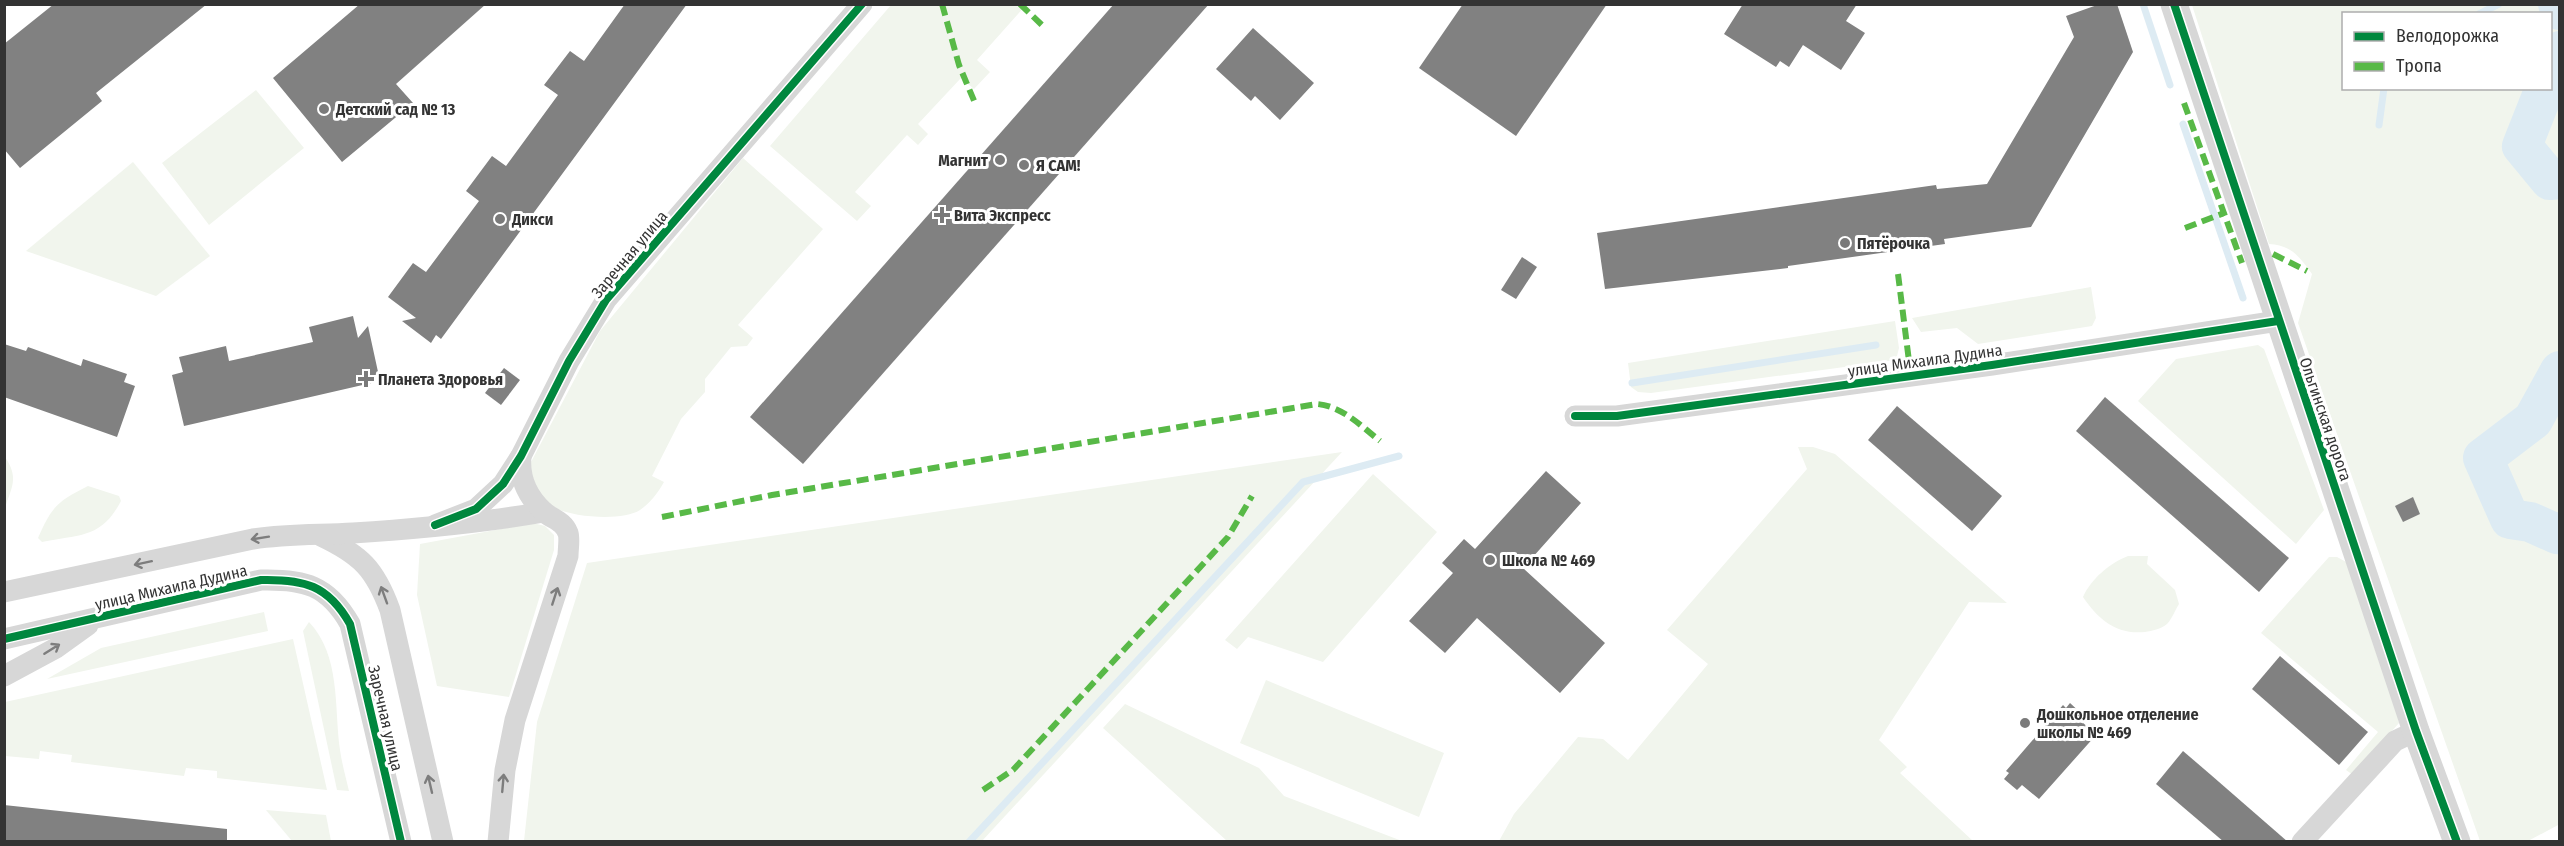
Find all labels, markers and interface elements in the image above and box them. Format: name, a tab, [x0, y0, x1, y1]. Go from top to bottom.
legend	[2342, 12, 2552, 90]
text: Велодорожка	[2396, 25, 2499, 47]
text: Тропа	[2396, 55, 2442, 77]
place label: Детский сад № 13	[335, 100, 456, 119]
marker: Детский сад № 13	[317, 102, 331, 116]
place label: Магнит	[938, 151, 988, 170]
marker: Магнит	[993, 153, 1007, 167]
place label: Я САМ!	[1036, 156, 1081, 175]
marker: Я САМ!	[1017, 158, 1031, 172]
place label: Вита Экспресс	[954, 206, 1051, 225]
street label: Заречная улица	[587, 207, 671, 302]
marker: Вита Экспресс	[935, 208, 949, 222]
place label: Дикси	[511, 210, 553, 229]
marker: Дикси	[493, 212, 507, 226]
place label: Пятёрочка	[1857, 234, 1930, 253]
marker: Пятёрочка	[1838, 236, 1852, 250]
street label: улица Михаила Дудина	[1847, 340, 2004, 381]
street label: Ольгинская дорога	[2295, 355, 2356, 484]
place label: Планета Здоровья	[378, 370, 503, 389]
marker: Планета Здоровья	[359, 372, 373, 386]
one-way arrow	[250, 533, 270, 544]
place label: Школа № 469	[1502, 551, 1595, 570]
marker: Школа № 469	[1483, 553, 1497, 567]
one-way arrow	[134, 557, 153, 569]
street label: улица Михаила Дудина	[93, 561, 249, 614]
one-way arrow	[378, 586, 389, 605]
one-way arrow	[550, 587, 561, 606]
one-way arrow	[43, 643, 60, 655]
street label: Заречная улица	[364, 663, 407, 773]
place label: Дошкольное отделение школы № 469	[2036, 705, 2199, 742]
marker: Дошкольное отделение школы № 469	[2018, 716, 2032, 730]
one-way arrow	[498, 774, 509, 794]
one-way arrow	[424, 775, 435, 795]

